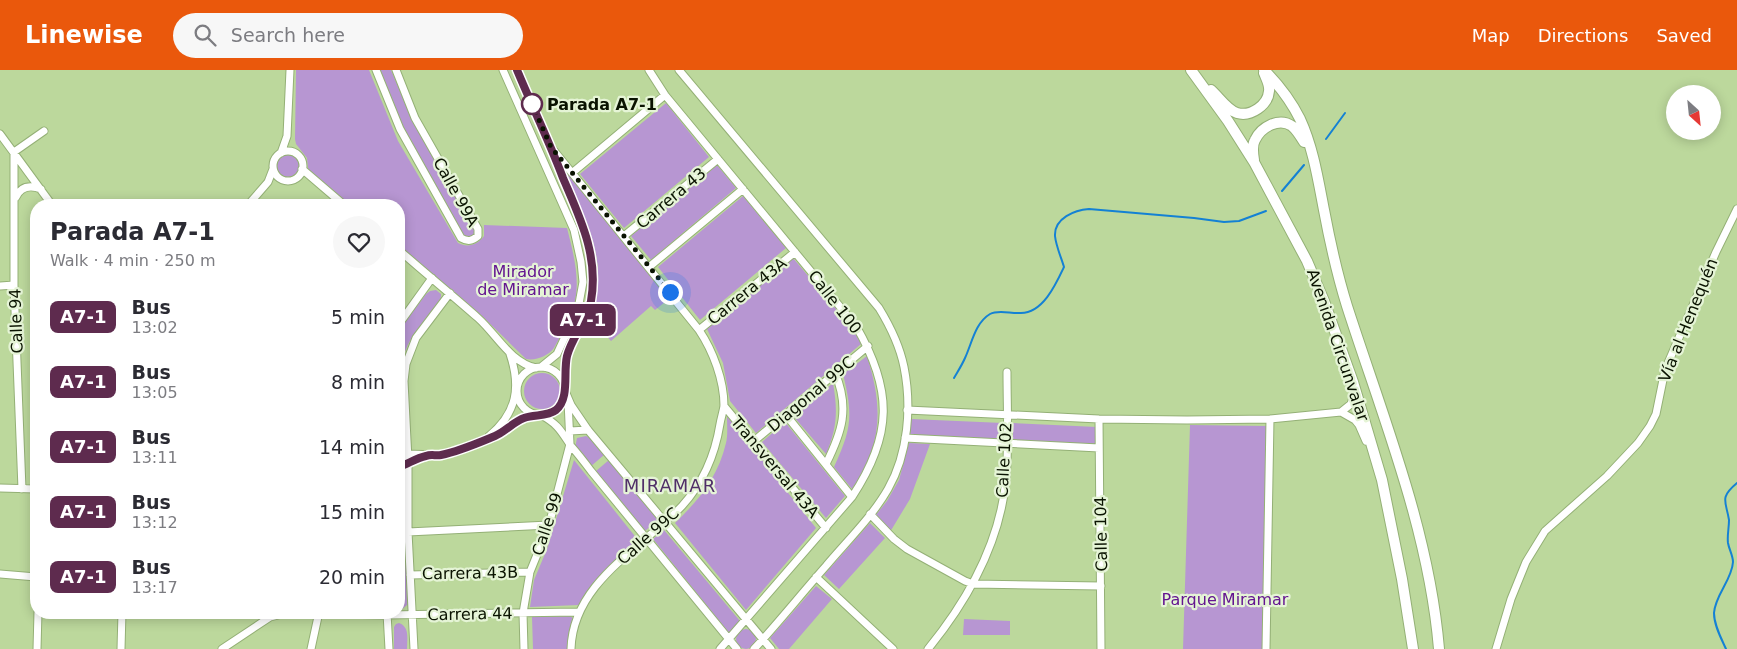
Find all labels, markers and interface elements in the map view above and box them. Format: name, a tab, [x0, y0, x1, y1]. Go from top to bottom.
search box	[173, 13, 523, 58]
text: Linewise	[25, 21, 143, 49]
icon: search	[191, 21, 219, 49]
text: Search here	[231, 24, 345, 46]
text: Map	[1472, 25, 1510, 46]
text: Directions	[1538, 25, 1628, 46]
text: Saved	[1656, 25, 1712, 46]
north arrow	[1666, 85, 1721, 140]
map controls	[1666, 85, 1721, 140]
marker: Parada A7-1	[521, 93, 543, 115]
place label: Parada A7-1	[547, 95, 657, 114]
street label: Calle 99A	[429, 154, 483, 230]
street label: Carrera 43	[632, 163, 710, 233]
button: heart	[333, 216, 385, 268]
text: Parada A7-1	[50, 218, 215, 246]
text: Walk · 4 min · 250 m	[50, 251, 215, 270]
street label: Carrera 43A	[704, 253, 790, 329]
street label: Vía al Henequén	[1655, 255, 1721, 385]
park label: Mirador de Miramar	[477, 262, 569, 299]
street label: Calle 100	[804, 266, 866, 338]
street label: Avenida Circunvalar	[1303, 266, 1373, 424]
your location	[658, 280, 683, 305]
street label: Calle 94	[5, 288, 27, 354]
text: Bus	[131, 296, 171, 318]
line badge: A7-1	[548, 304, 618, 336]
text: A7-1	[60, 306, 106, 327]
text: 5 min	[331, 306, 385, 328]
text: A7-1	[560, 309, 606, 330]
text: 13:02	[131, 318, 178, 337]
street label: Diagonal 99C	[764, 352, 858, 436]
text: Bus	[131, 361, 171, 383]
text: A7-1	[60, 371, 106, 392]
text: 8 min	[331, 371, 385, 393]
text: 13:05	[131, 383, 178, 402]
street label: Transversal 43A	[726, 411, 823, 522]
street label: Calle 102	[993, 422, 1015, 498]
text: Bus	[131, 426, 171, 448]
text: A7-1	[60, 436, 106, 457]
text: 14 min	[319, 436, 385, 458]
text: 13:11	[131, 448, 178, 467]
district label: MIRAMAR	[624, 475, 716, 496]
street label: Calle 99	[528, 490, 566, 558]
text: Bus	[131, 491, 171, 513]
street label: Calle 104	[1091, 496, 1111, 572]
text: A7-1	[60, 501, 106, 522]
text: 15 min	[319, 501, 385, 523]
street label: Calle 99C	[613, 503, 683, 569]
text: 13:12	[131, 513, 178, 532]
text: Bus	[131, 556, 171, 578]
street label: Carrera 43B	[422, 563, 518, 583]
text: A7-1	[60, 566, 106, 587]
text: 20 min	[319, 566, 385, 588]
text: 13:17	[131, 578, 178, 597]
park label: Parque Miramar	[1162, 590, 1289, 609]
street label: Carrera 44	[427, 604, 513, 624]

